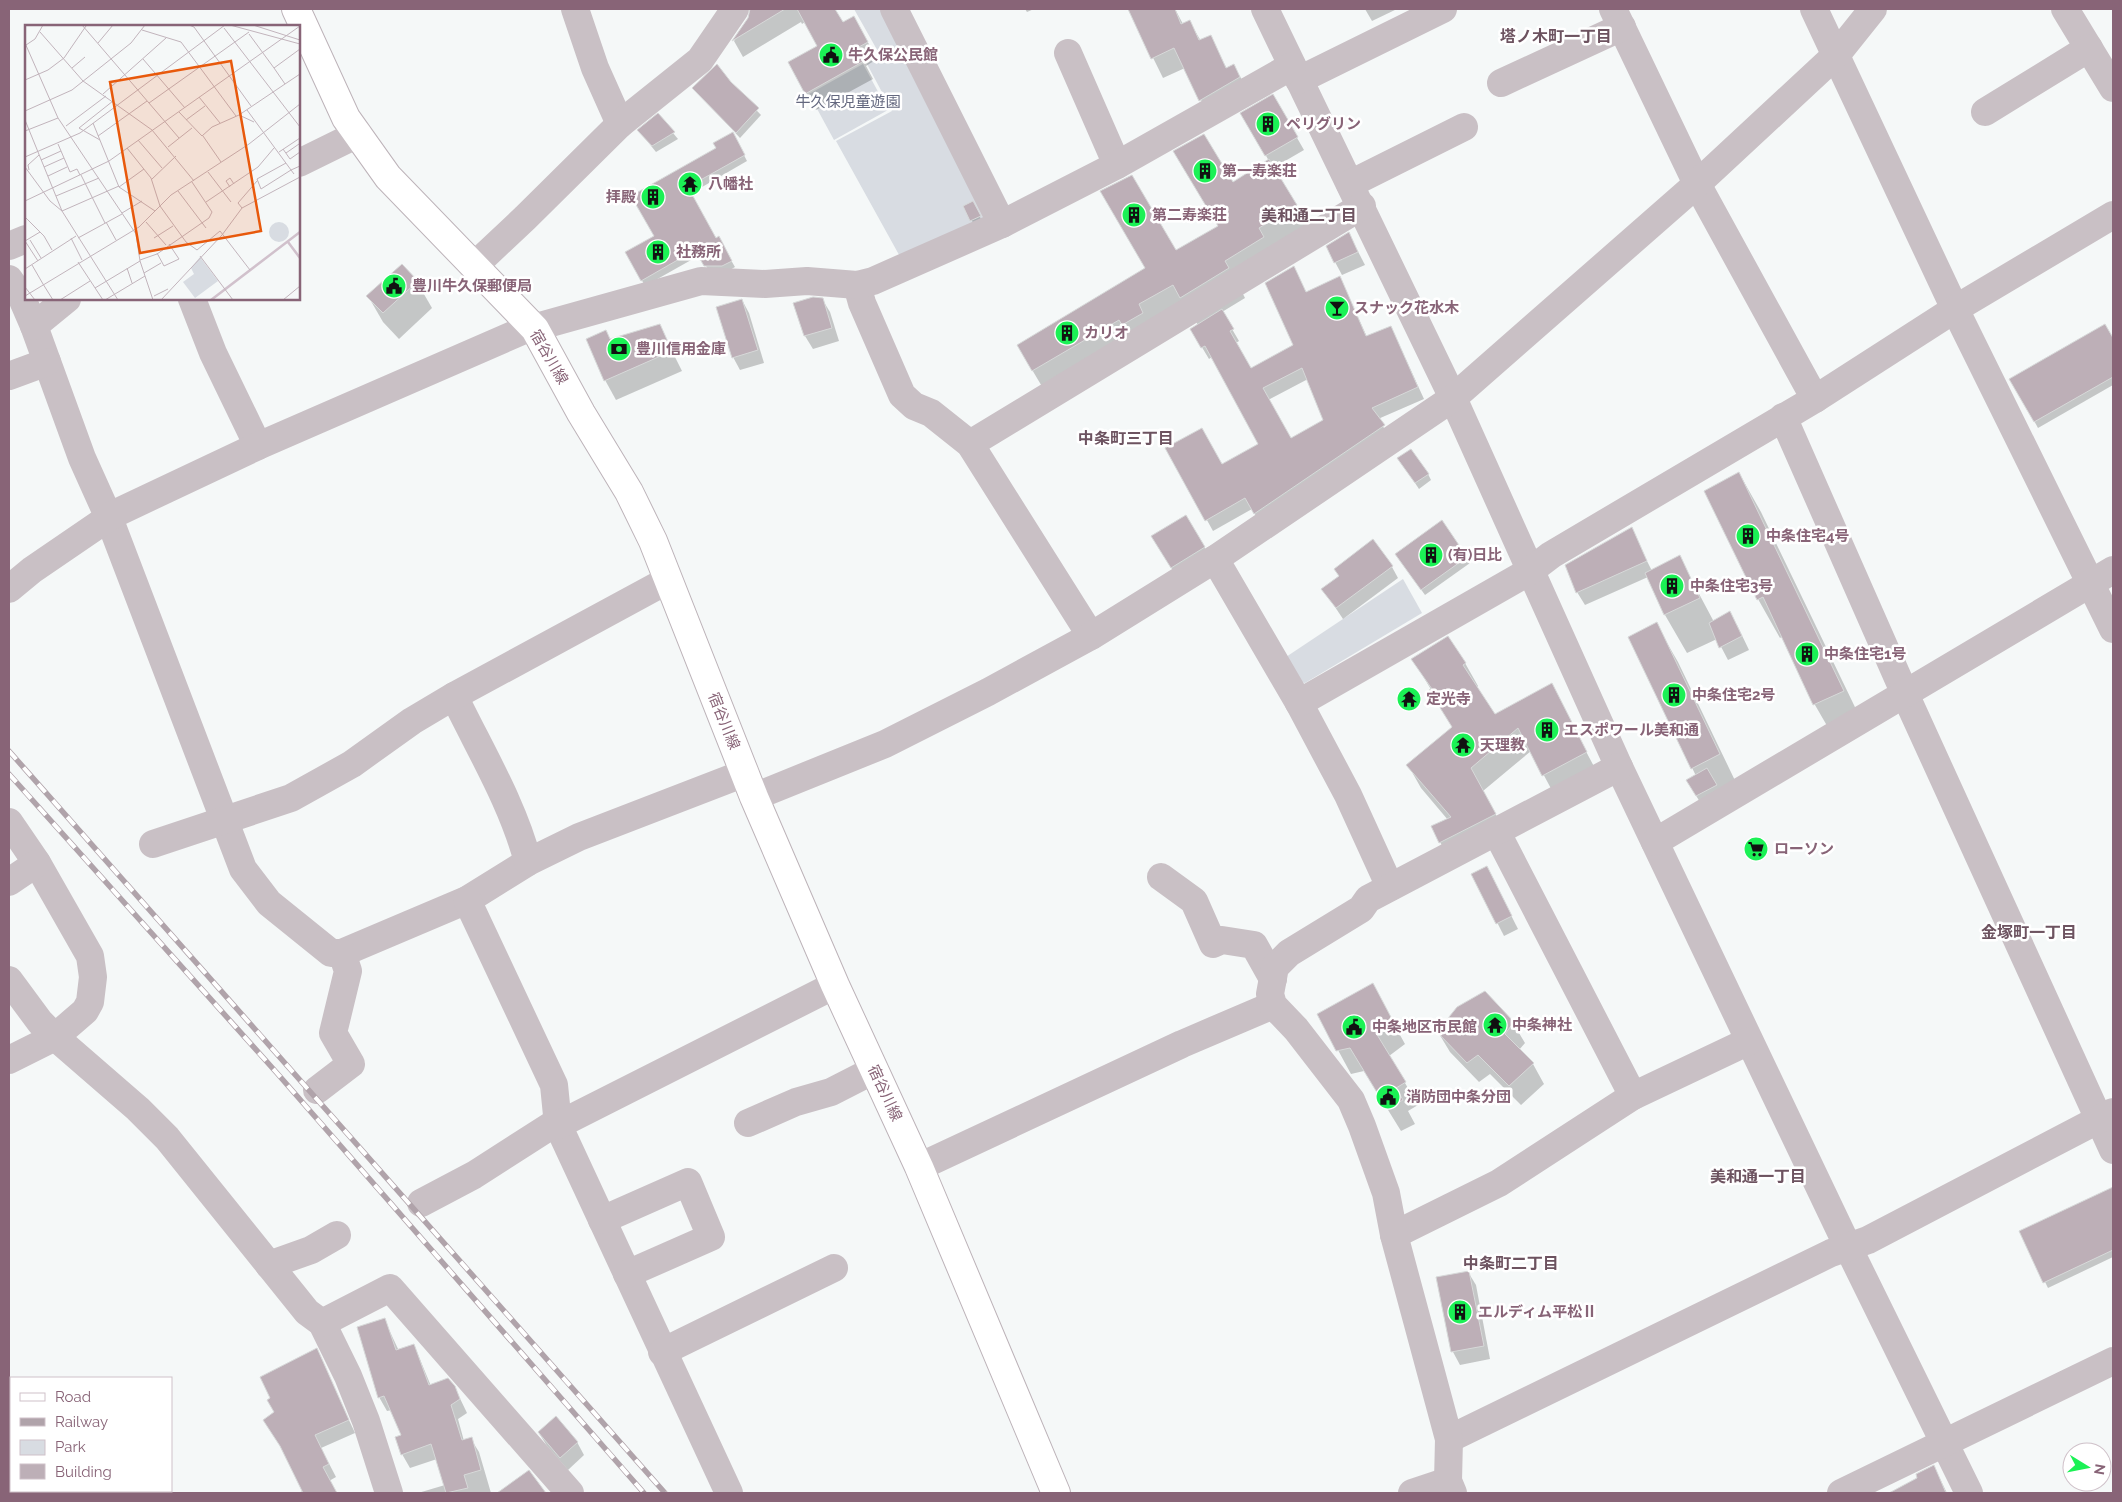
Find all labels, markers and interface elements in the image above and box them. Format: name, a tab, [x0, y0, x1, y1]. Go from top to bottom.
inset map	[25, 25, 300, 300]
district label: 塔ノ木町一丁目	[1500, 27, 1612, 46]
public building icon: 牛久保公民館	[818, 42, 844, 68]
place label: 牛久保公民館	[848, 46, 938, 64]
park label: 牛久保児童遊園	[795, 93, 901, 111]
building icon: ペリグリン	[1255, 111, 1281, 137]
place label: ペリグリン	[1286, 115, 1361, 133]
building icon: 第一寿楽荘	[1192, 158, 1218, 184]
place label: 第一寿楽荘	[1222, 162, 1297, 180]
temple icon: 八幡社	[677, 171, 703, 197]
place label: 八幡社	[708, 175, 753, 193]
building icon: 拝殿	[640, 184, 666, 210]
place label: 拝殿	[606, 188, 636, 206]
building icon: 第二寿楽荘	[1121, 202, 1147, 228]
place label: 第二寿楽荘	[1152, 206, 1227, 224]
district label: 美和通二丁目	[1261, 206, 1357, 225]
building icon: 社務所	[645, 239, 671, 265]
place label: 社務所	[676, 243, 721, 261]
public building icon: 豊川牛久保郵便局	[381, 273, 407, 299]
place label: 豊川牛久保郵便局	[412, 277, 532, 295]
bar icon: スナック花水木	[1324, 295, 1350, 321]
place label: スナック花水木	[1354, 299, 1459, 317]
building icon: カリオ	[1054, 320, 1080, 346]
place label: カリオ	[1084, 324, 1129, 342]
street label: 宿谷川線	[526, 327, 572, 387]
bank icon: 豊川信用金庫	[606, 336, 632, 362]
place label: 豊川信用金庫	[636, 340, 726, 358]
district label: 中条町三丁目	[1078, 429, 1174, 448]
building icon: 中条住宅4号	[1735, 523, 1761, 549]
place label: 中条住宅4号	[1766, 527, 1850, 545]
building icon: (有)日比	[1418, 542, 1444, 568]
place label: (有)日比	[1448, 546, 1502, 564]
building icon: 中条住宅3号	[1659, 573, 1685, 599]
place label: 中条住宅3号	[1690, 577, 1773, 595]
building icon: 中条住宅1号	[1794, 641, 1820, 667]
place label: 中条住宅1号	[1824, 645, 1906, 663]
building icon: 中条住宅2号	[1661, 682, 1687, 708]
temple icon: 定光寺	[1396, 686, 1422, 712]
place label: 中条住宅2号	[1692, 686, 1775, 704]
street label: 宿谷川線	[704, 690, 744, 752]
place label: 定光寺	[1426, 690, 1471, 708]
building icon: エスポワール美和通	[1534, 717, 1560, 743]
place label: エスポワール美和通	[1564, 721, 1699, 739]
temple icon: 天理教	[1450, 732, 1476, 758]
place label: 天理教	[1480, 736, 1525, 754]
supermarket icon: ローソン	[1743, 836, 1769, 862]
place label: ローソン	[1774, 840, 1834, 858]
district label: 金塚町一丁目	[1981, 923, 2077, 942]
temple icon: 中条神社	[1482, 1012, 1508, 1038]
public building icon: 中条地区市民館	[1341, 1014, 1367, 1040]
place label: 中条神社	[1512, 1016, 1572, 1034]
place label: 中条地区市民館	[1372, 1018, 1477, 1036]
street label: 宿谷川線	[864, 1062, 906, 1124]
public building icon: 消防団中条分団	[1375, 1084, 1401, 1110]
place label: 消防団中条分団	[1406, 1088, 1511, 1106]
district label: 美和通一丁目	[1710, 1167, 1806, 1186]
district label: 中条町二丁目	[1463, 1254, 1559, 1273]
building icon: エルディム平松Ⅱ	[1447, 1299, 1473, 1325]
place label: エルディム平松Ⅱ	[1478, 1303, 1597, 1321]
legend	[10, 1377, 172, 1492]
text: Road	[55, 1388, 91, 1406]
text: Railway	[55, 1413, 108, 1431]
text: Park	[55, 1438, 86, 1456]
north arrow	[2062, 1442, 2112, 1492]
text: Building	[55, 1463, 112, 1481]
text: N	[2091, 1463, 2109, 1476]

